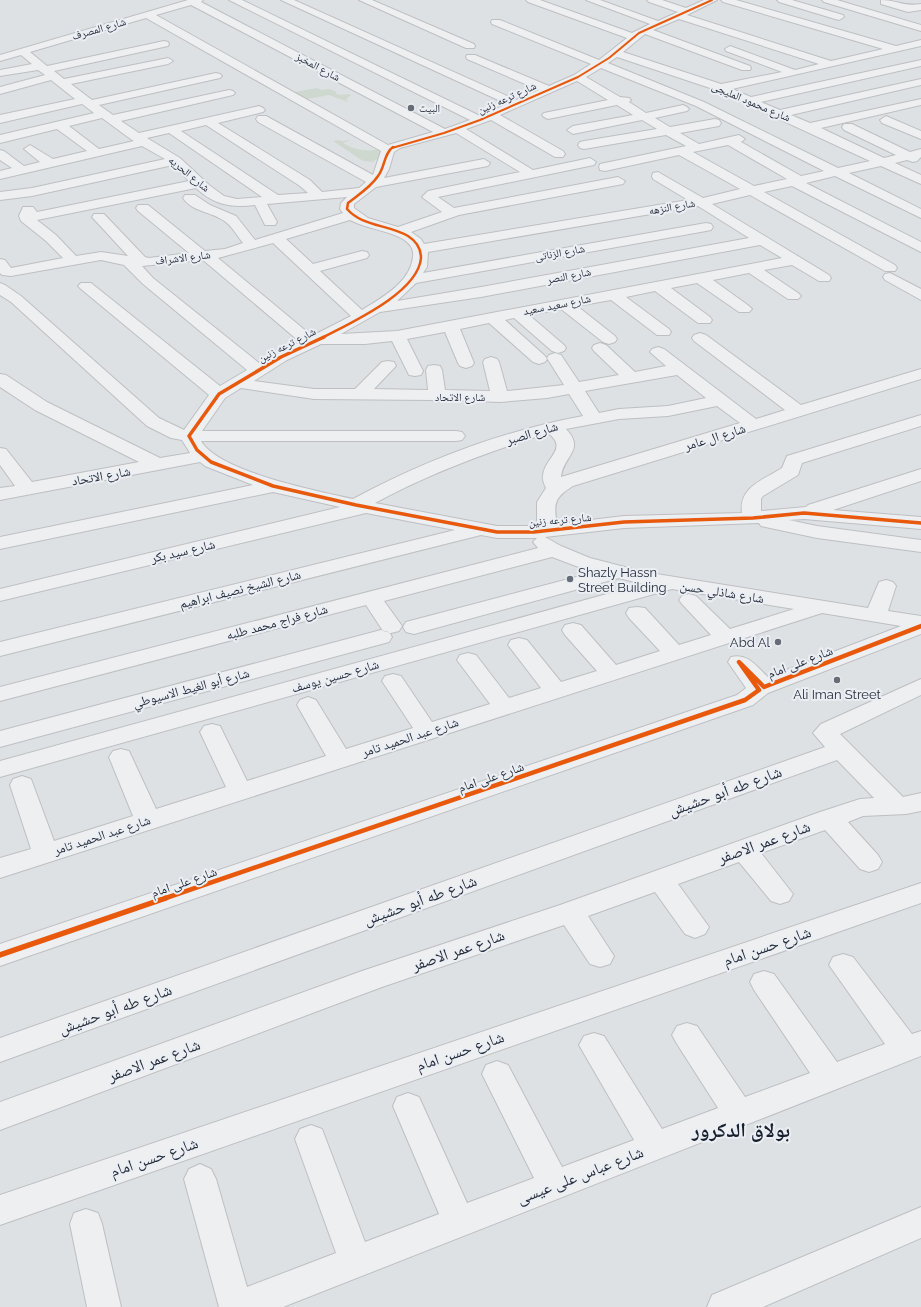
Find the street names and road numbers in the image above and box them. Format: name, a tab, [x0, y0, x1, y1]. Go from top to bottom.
street label: شارع المصرف	[71, 15, 127, 43]
street label: شارع المخبز	[293, 49, 342, 84]
street label: شارع ترعه زنين	[476, 79, 538, 117]
street label: شارع محمود المليجى	[710, 80, 792, 124]
street label: شارع الحريه	[166, 153, 212, 195]
street label: شارع النزهه	[648, 197, 696, 217]
street label: شارع الزناتى	[534, 242, 586, 264]
street label: شارع الاشراف	[155, 248, 211, 268]
street label: شارع النصر	[545, 265, 592, 287]
street label: شارع سعيد سعيد	[522, 292, 592, 318]
street label: شارع ترعه زنين	[256, 325, 318, 365]
street label: شارع الاتحاد	[435, 391, 485, 404]
street label: شارع الصبر	[503, 418, 560, 450]
street label: شارع ال عامر	[682, 421, 748, 456]
street label: شارع الاتحاد	[70, 463, 132, 491]
street label: شارع ترعه زنين	[528, 511, 592, 529]
street label: شارع سيد بكر	[148, 536, 217, 568]
street label: شارع الشيخ نصيف ابراهيم	[178, 567, 303, 613]
street label: شارع شاذلي حسن	[678, 578, 765, 609]
street label: شارع فراج محمد طلبه	[225, 601, 330, 645]
street label: شارع على امام	[765, 643, 835, 683]
street label: شارع حسين يوسف	[290, 656, 381, 698]
street label: شارع أبو الغيط الاسيوطي	[131, 665, 252, 714]
street label: شارع عبد الحميد تامر	[359, 714, 461, 762]
street label: شارع على امام	[456, 759, 527, 797]
street label: شارع طه أبو حشيش	[666, 762, 784, 821]
street label: شارع عبد الحميد تامر	[51, 812, 153, 860]
street label: شارع عمر الاصفر	[714, 816, 813, 869]
street label: شارع على امام	[149, 864, 220, 902]
street label: شارع طه أبو حشيش	[361, 871, 479, 930]
street label: شارع حسن امام	[721, 922, 814, 971]
street label: شارع عمر الاصفر	[408, 925, 507, 976]
street label: شارع طه أبو حشيش	[56, 980, 174, 1039]
street label: شارع حسن امام	[414, 1027, 507, 1076]
street label: شارع عمر الاصفر	[104, 1034, 203, 1087]
street label: شارع حسن امام	[108, 1133, 201, 1182]
street label: شارع عباس على عيسى	[514, 1142, 646, 1209]

